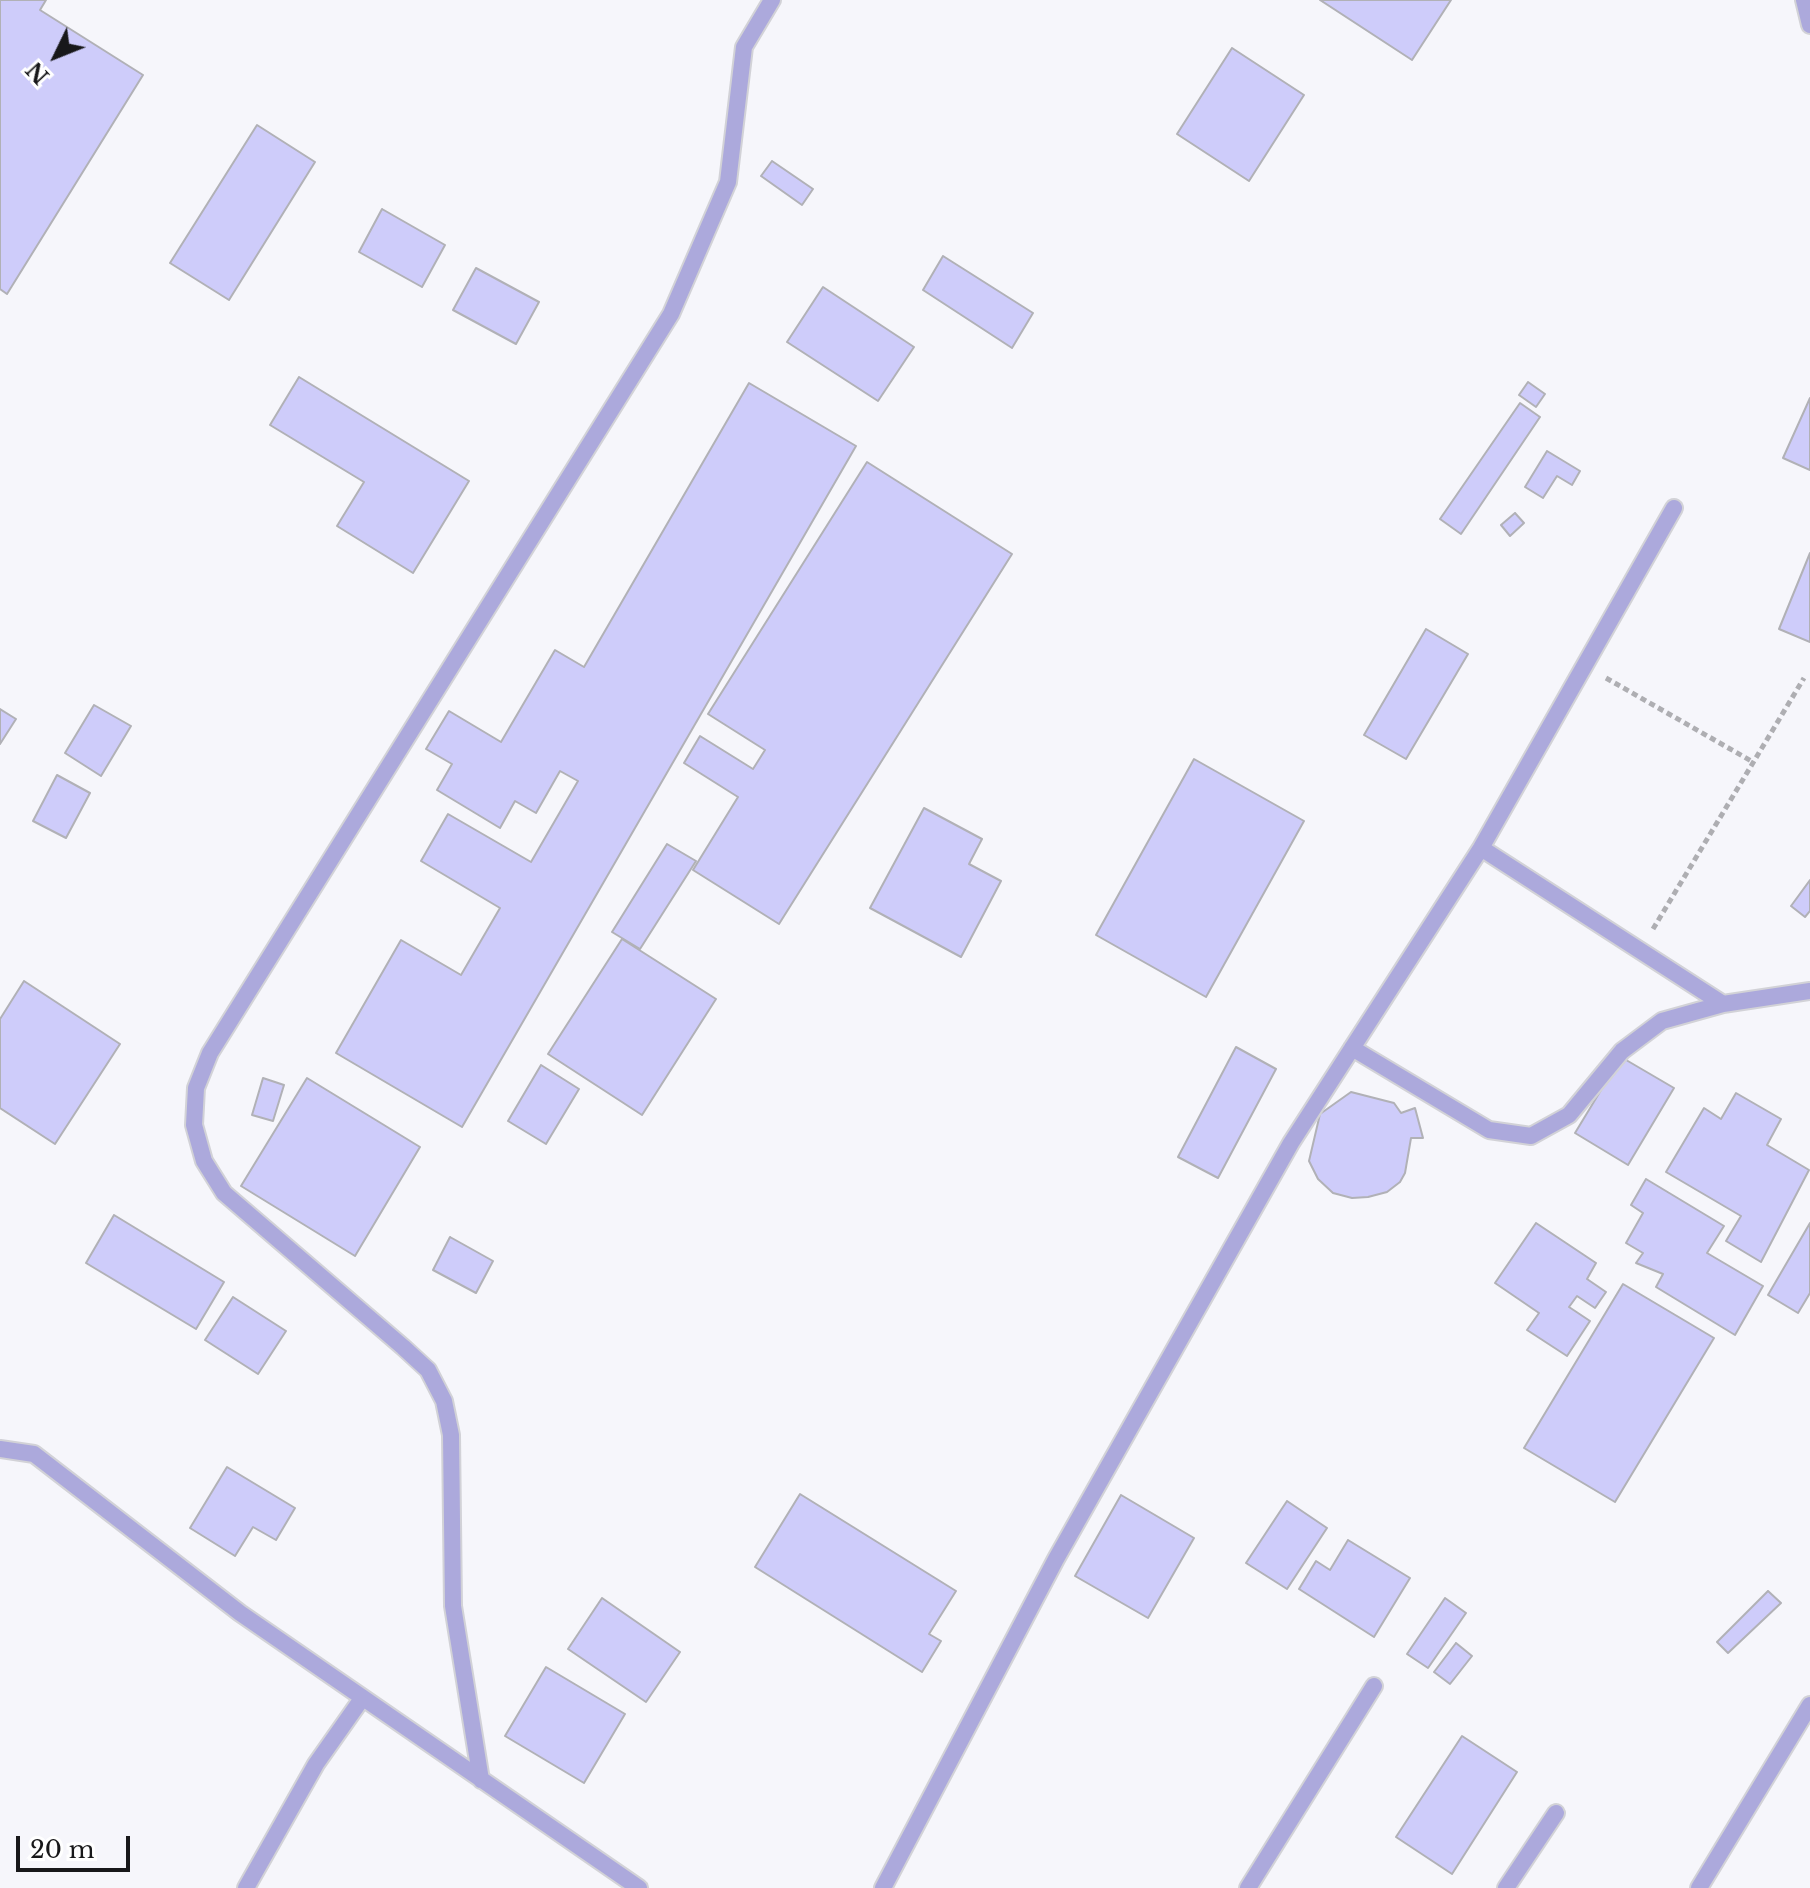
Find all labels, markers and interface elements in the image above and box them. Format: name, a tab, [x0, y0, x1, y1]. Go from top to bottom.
north arrow	[16, 16, 96, 96]
text: N	[21, 56, 55, 89]
scale bar	[20, 1820, 134, 1870]
text: 20 m	[30, 1835, 95, 1864]

